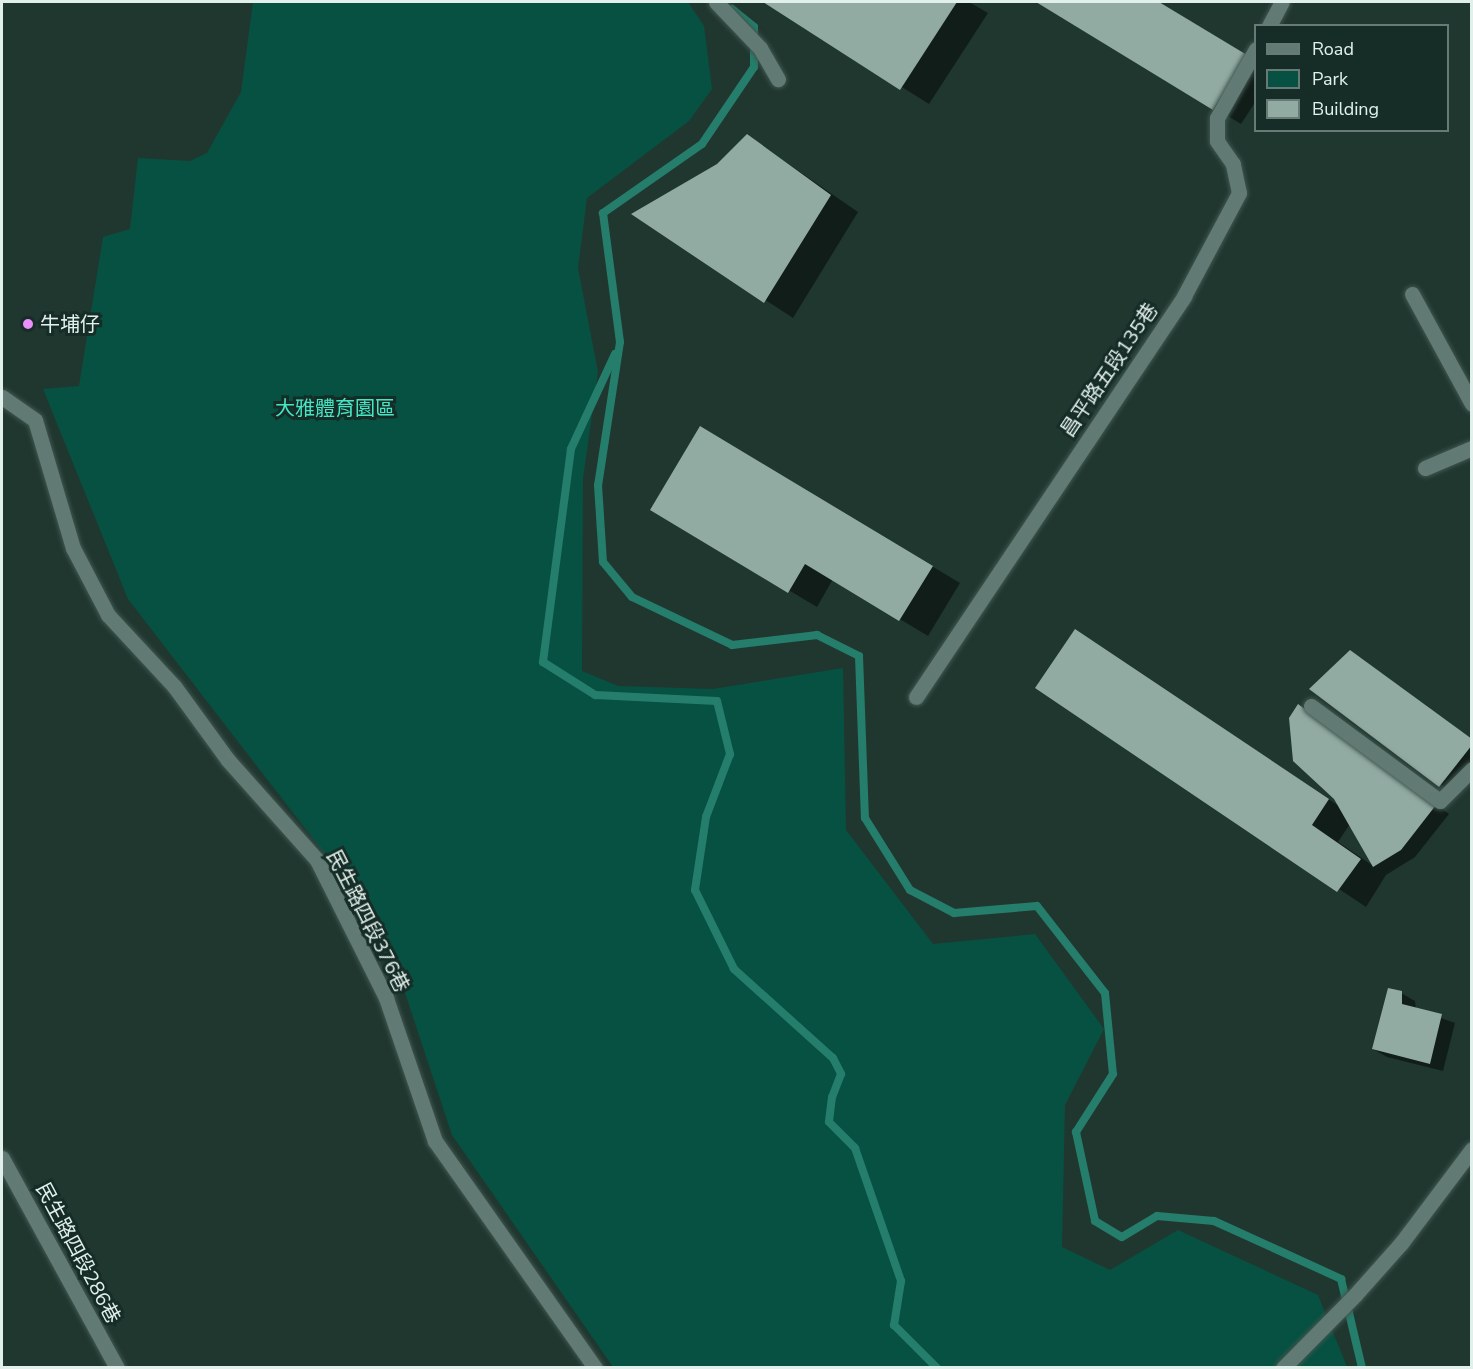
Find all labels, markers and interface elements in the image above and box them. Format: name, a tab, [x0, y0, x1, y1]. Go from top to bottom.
legend	[1254, 24, 1449, 132]
text: Road	[1312, 37, 1354, 61]
text: Park	[1312, 67, 1348, 91]
text: Building	[1312, 97, 1379, 121]
street label: 昌平路五段135巷	[1055, 299, 1163, 441]
place label: 牛埔仔	[40, 312, 100, 336]
marker: 牛埔仔	[21, 317, 35, 331]
park label: 大雅體育園區	[275, 396, 395, 420]
street label: 民生路四段376巷	[322, 846, 414, 996]
street label: 民生路四段286巷	[31, 1178, 125, 1328]

